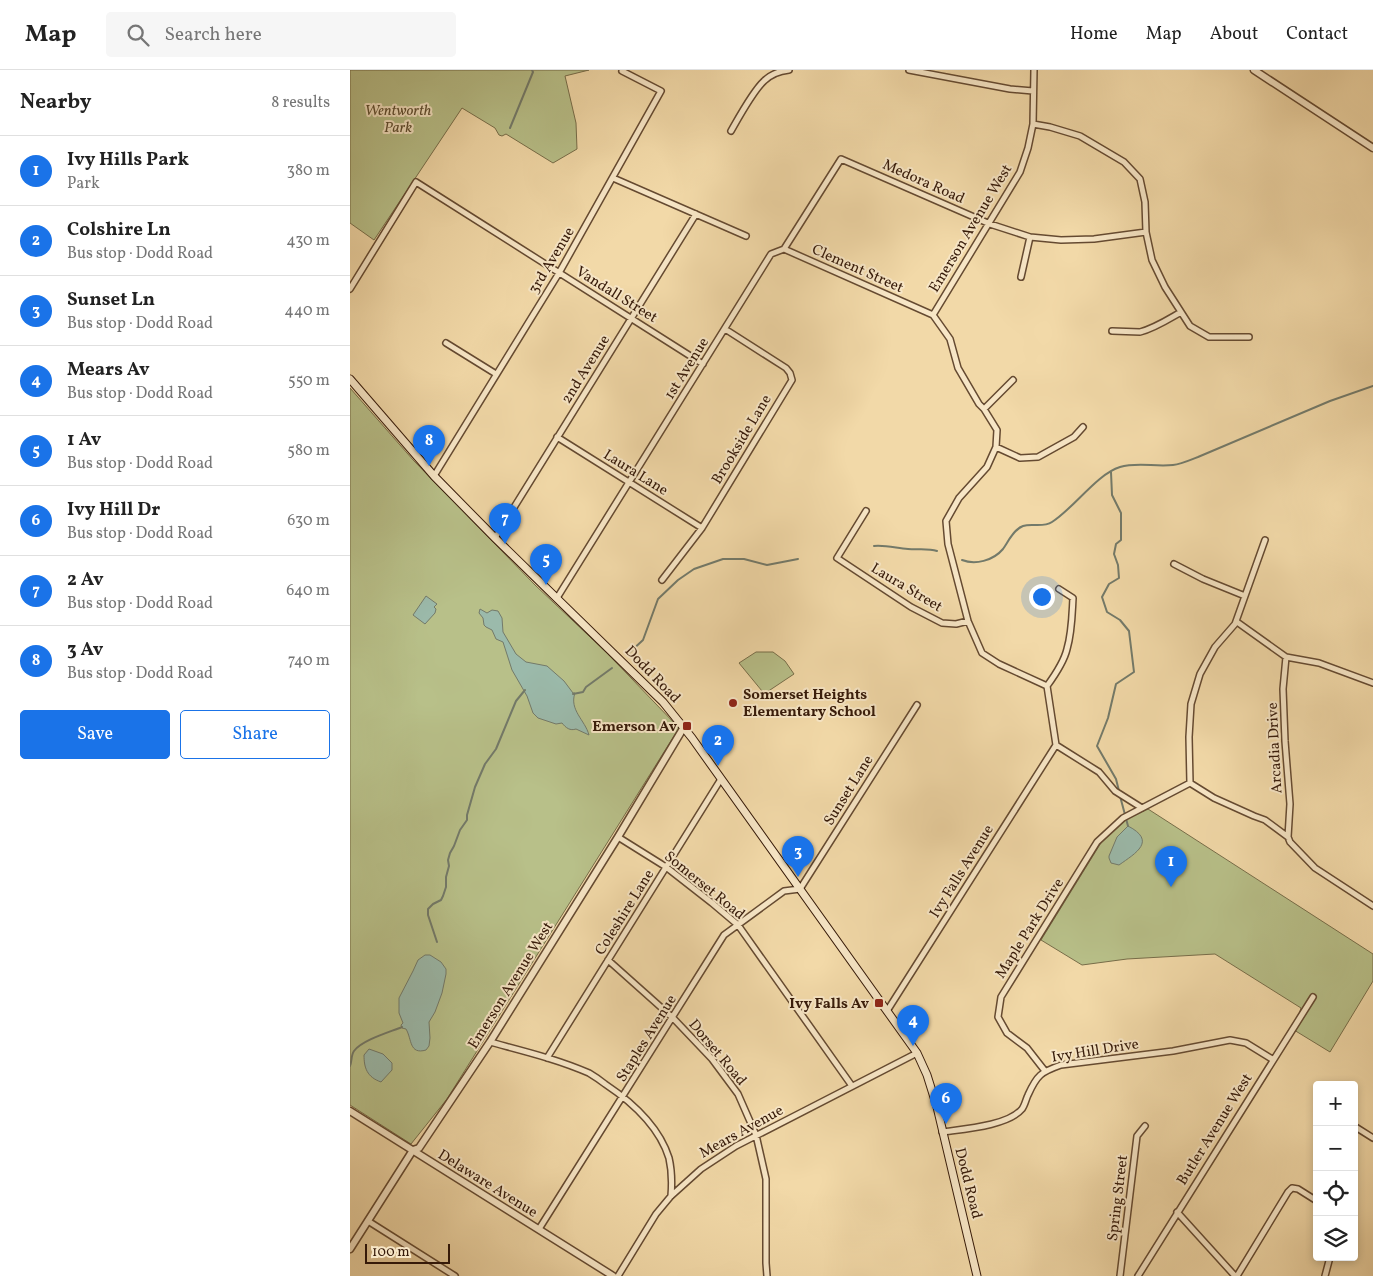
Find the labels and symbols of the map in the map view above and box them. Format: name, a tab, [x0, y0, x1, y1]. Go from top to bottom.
park label: Wentworth Park	[365, 101, 431, 139]
street label: Medora Road	[879, 155, 968, 210]
street label: Emerson Avenue West	[925, 161, 1018, 297]
street label: 3rd Avenue	[524, 223, 580, 298]
street label: Clement Street	[808, 240, 907, 299]
street label: Vandall Street	[571, 262, 661, 329]
street label: 2nd Avenue	[557, 331, 616, 408]
street label: 1st Avenue	[660, 334, 715, 404]
street label: Brookside Lane	[707, 391, 777, 488]
pin: 8	[413, 425, 445, 466]
street label: Laura Lane	[599, 445, 672, 502]
pin: 7	[489, 503, 521, 544]
pin: 5	[530, 544, 562, 585]
street label: Laura Street	[866, 559, 946, 618]
your location	[1029, 584, 1055, 610]
street label: Dodd Road	[619, 642, 685, 708]
place label: Somerset Heights Elementary School	[743, 685, 876, 723]
marker: Somerset Heights Elementary School	[727, 697, 739, 709]
street label: Arcadia Drive	[1263, 702, 1288, 794]
place label: Emerson Av	[592, 717, 678, 738]
marker: Emerson Av	[681, 720, 693, 732]
pin: 2	[702, 725, 734, 766]
street label: Sunset Lane	[819, 752, 879, 830]
street label: Ivy Falls Avenue	[925, 821, 999, 923]
pin: 3	[782, 836, 814, 877]
pin: 1	[1155, 846, 1187, 887]
street label: Somerset Road	[659, 847, 749, 925]
street label: Coleshire Lane	[591, 866, 660, 960]
street label: Maple Park Drive	[991, 875, 1070, 983]
street label: Emerson Avenue West	[464, 918, 559, 1053]
street label: Staples Avenue	[612, 991, 683, 1087]
place label: Ivy Falls Av	[789, 994, 870, 1015]
marker: Ivy Falls Av	[873, 997, 885, 1009]
pin: 4	[897, 1005, 929, 1046]
street label: Dorset Road	[683, 1015, 751, 1091]
street label: Ivy Hill Drive	[1050, 1034, 1140, 1069]
street label: Butler Avenue West	[1172, 1070, 1258, 1190]
pin: 6	[930, 1083, 962, 1124]
street label: Mears Avenue	[696, 1101, 788, 1164]
street label: Delaware Avenue	[433, 1145, 541, 1223]
street label: Dodd Road	[949, 1146, 987, 1221]
street label: Spring Street	[1103, 1154, 1134, 1242]
scale bar	[365, 1241, 450, 1264]

